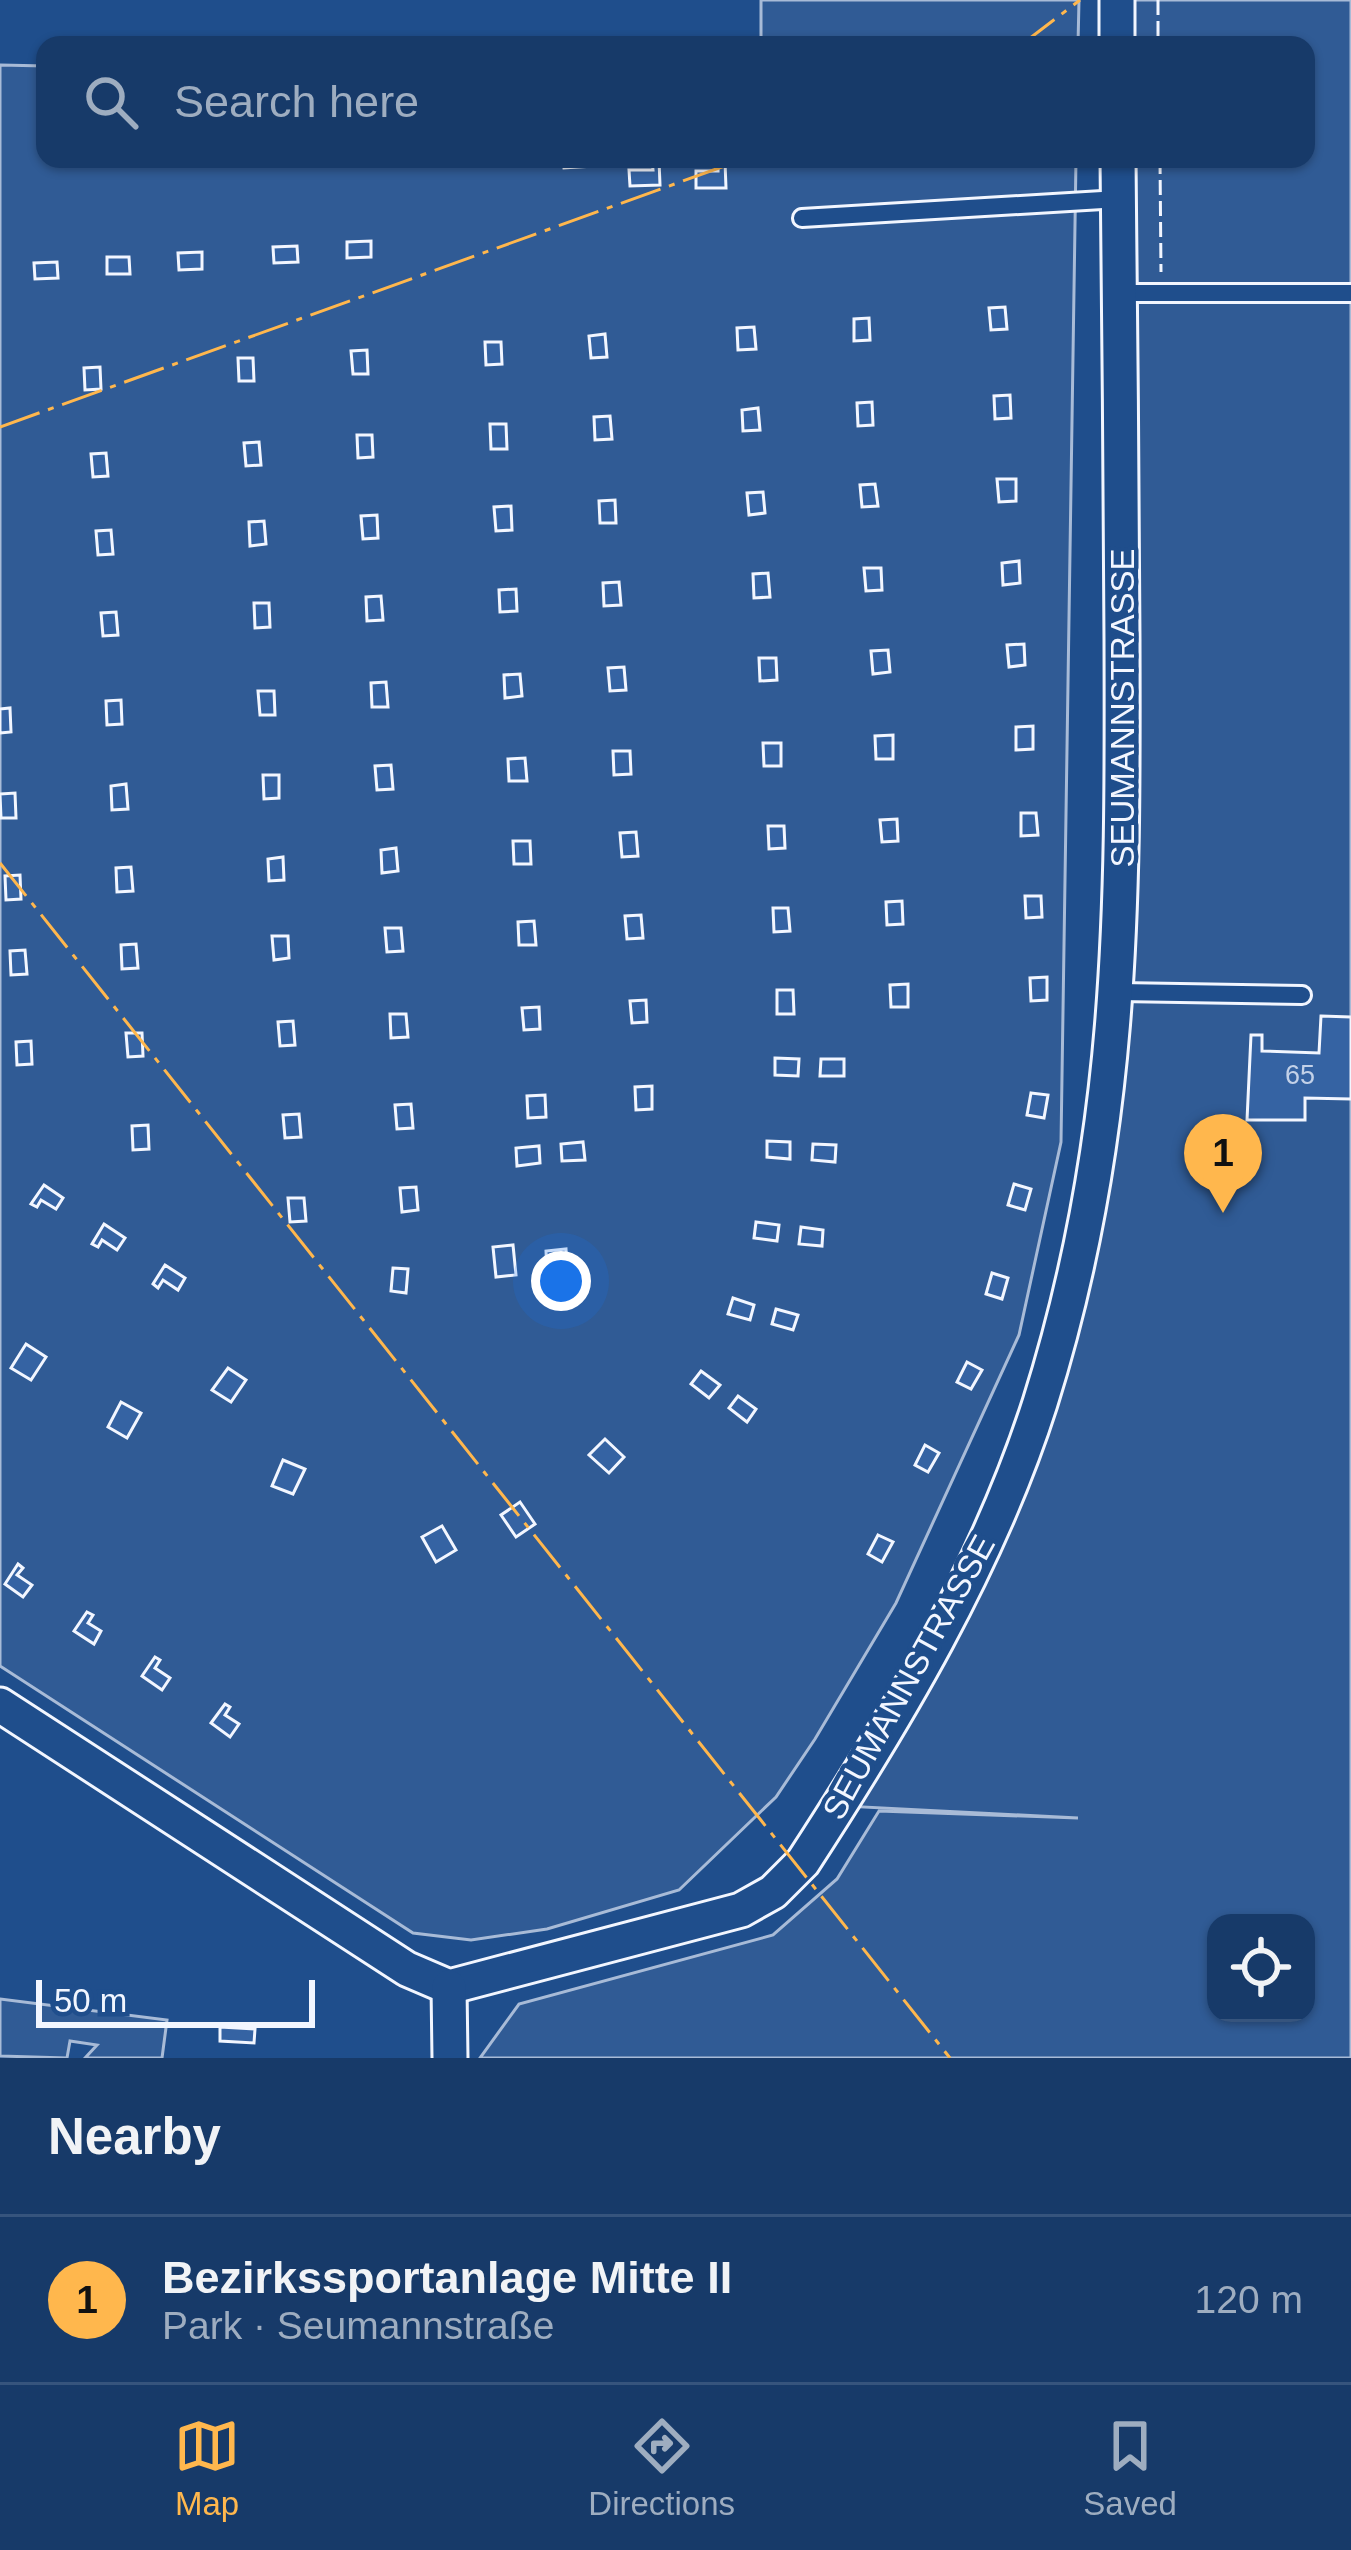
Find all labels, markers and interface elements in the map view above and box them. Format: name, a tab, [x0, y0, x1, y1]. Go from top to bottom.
search box	[36, 36, 1315, 168]
icon: search	[78, 69, 144, 135]
text: Search here	[174, 76, 419, 127]
street label: SEUMANNSTRASSE	[1104, 548, 1141, 868]
house number: 65	[1285, 1060, 1315, 1090]
pin: 1	[1184, 1114, 1262, 1213]
your location	[531, 1251, 591, 1311]
street label: SEUMANNSTRASSE	[815, 1529, 1002, 1826]
map controls	[1207, 1914, 1315, 2022]
button: locate	[1207, 1914, 1315, 2022]
scale bar	[36, 1974, 315, 2027]
text: 50 m	[54, 1982, 127, 2019]
text: Nearby	[48, 2108, 221, 2165]
text: Bezirkssportanlage Mitte II	[162, 2252, 732, 2303]
text: 1	[76, 2278, 98, 2321]
text: 120 m	[1195, 2278, 1303, 2321]
text: Park · Seumannstraße	[162, 2304, 554, 2347]
tab: Map	[174, 2413, 240, 2523]
tab: Directions	[588, 2413, 735, 2523]
tab: Saved	[1083, 2413, 1177, 2523]

